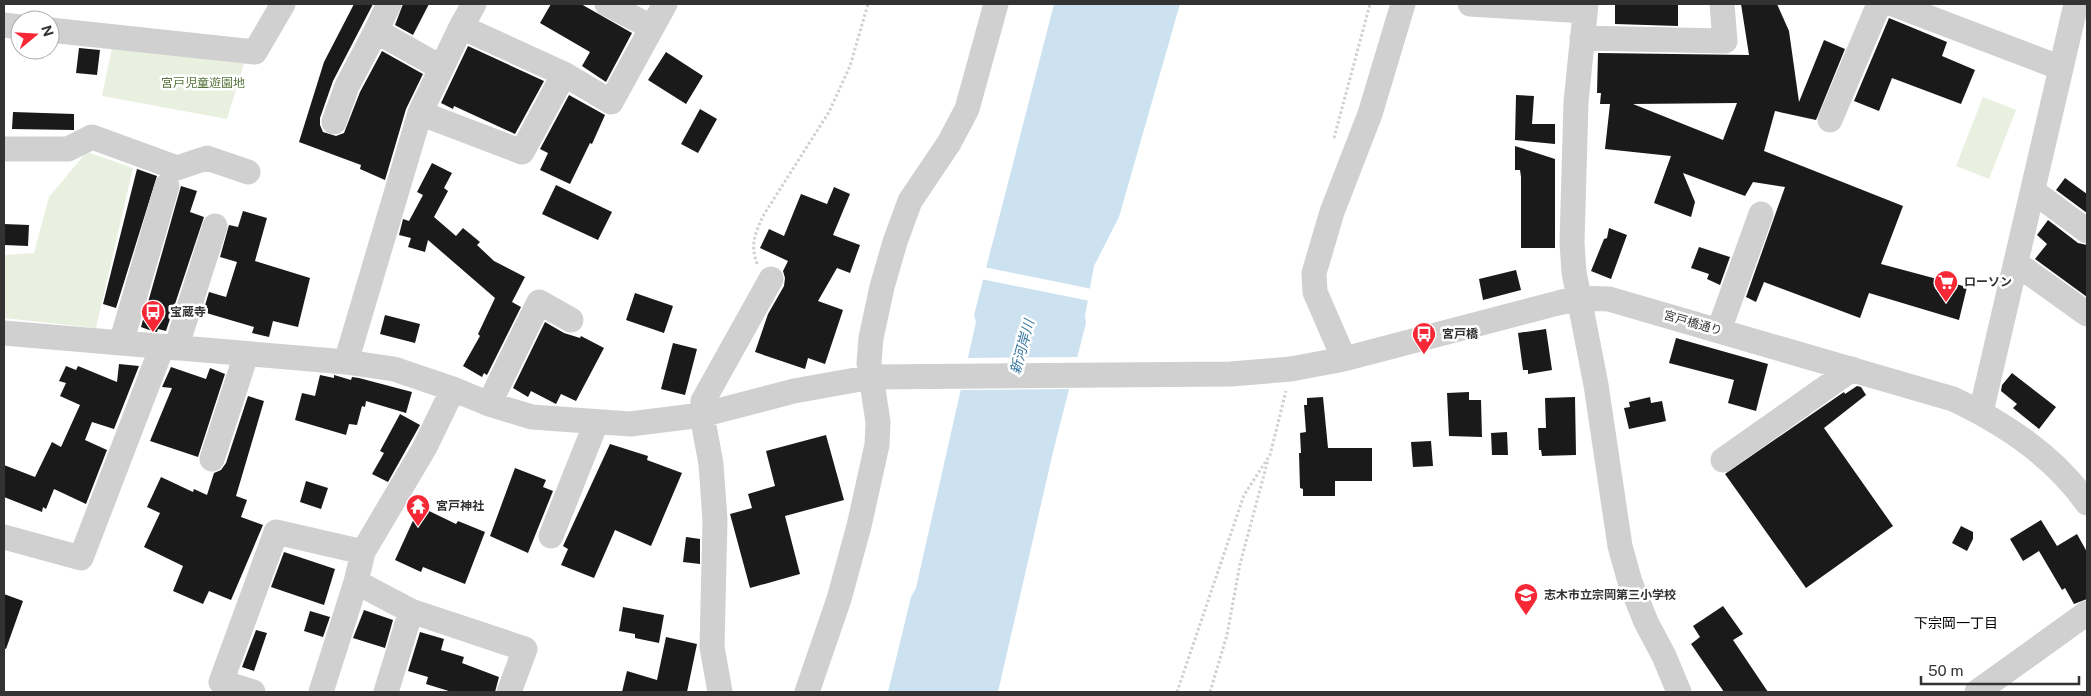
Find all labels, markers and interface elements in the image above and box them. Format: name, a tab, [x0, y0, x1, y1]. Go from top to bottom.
north arrow	[10, 10, 60, 60]
text: N	[38, 23, 57, 39]
park label: 宮戸児童遊園地	[161, 76, 245, 90]
supermarket icon: ローソン	[1933, 269, 1959, 303]
place label: ローソン	[1964, 275, 2012, 289]
bus stop icon: 宝蔵寺	[140, 299, 166, 333]
place label: 宝蔵寺	[170, 305, 206, 319]
street label: 宮戸橋通り	[1662, 308, 1724, 338]
water label: 新河岸川	[1007, 316, 1037, 376]
bus stop icon: 宮戸橋	[1411, 321, 1437, 355]
place label: 宮戸橋	[1442, 327, 1479, 341]
temple icon: 宮戸神社	[405, 493, 431, 527]
place label: 宮戸神社	[436, 499, 484, 513]
school or university icon: 志木市立宗岡第三小学校	[1513, 582, 1539, 616]
place label: 志木市立宗岡第三小学校	[1544, 588, 1676, 602]
district label: 下宗岡一丁目	[1914, 615, 1998, 631]
scale bar	[1921, 654, 2078, 686]
text: 50 m	[1928, 662, 1963, 679]

